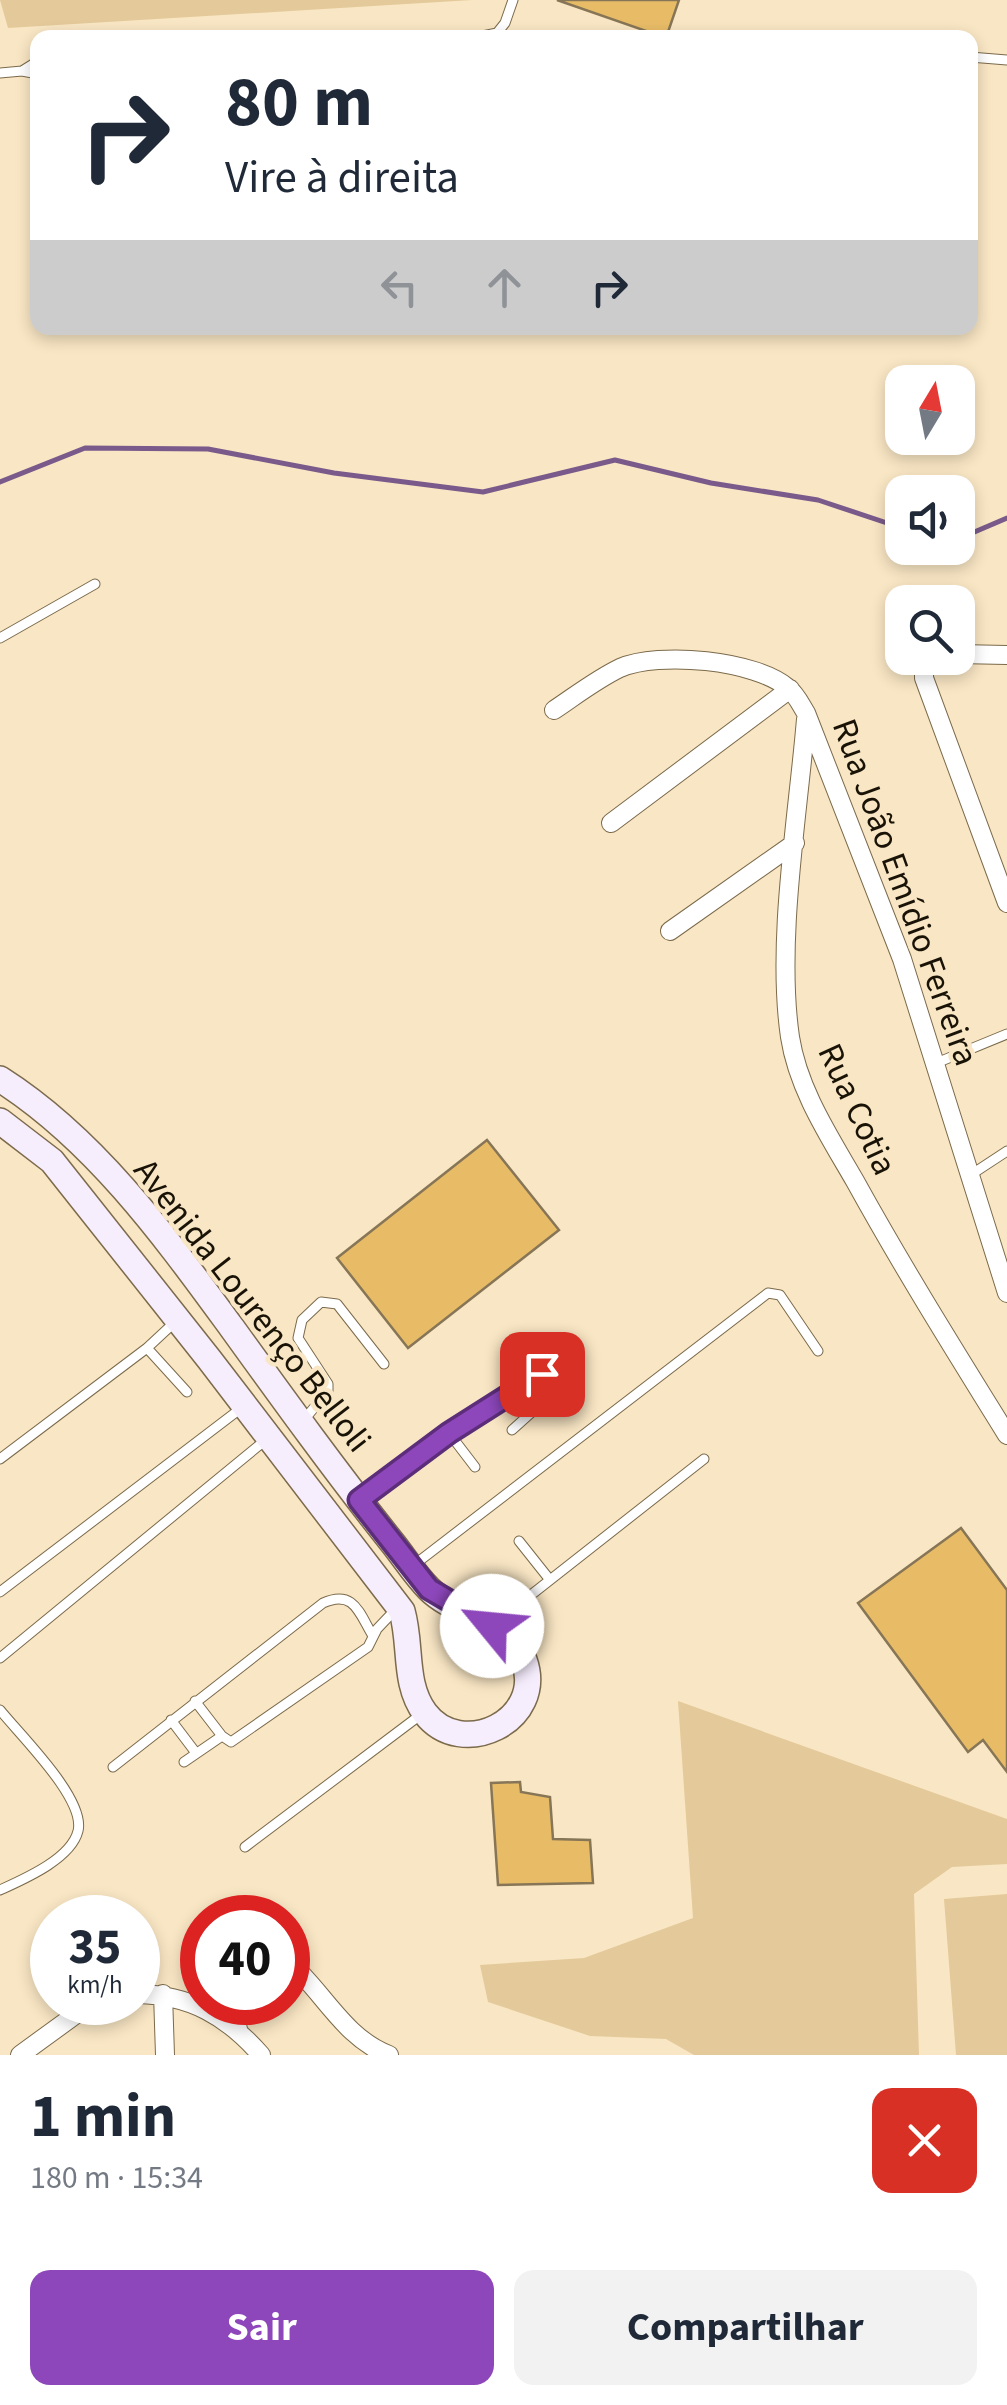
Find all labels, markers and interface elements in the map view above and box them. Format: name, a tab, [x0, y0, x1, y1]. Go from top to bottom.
text: 80 m	[225, 53, 373, 153]
icon: right	[60, 70, 190, 200]
text: Vire à direita	[225, 146, 459, 210]
icon: left	[372, 260, 427, 315]
icon: ahead	[477, 260, 532, 315]
icon: right	[582, 260, 637, 315]
north arrow	[885, 365, 975, 455]
map controls	[885, 365, 975, 675]
button: sound	[885, 475, 975, 565]
button: search	[885, 585, 975, 675]
street label: Rua João Emídio Ferreira	[819, 712, 991, 1073]
street label: Rua Cotia	[805, 1035, 909, 1183]
street label: Avenida Lourenço Belloli	[122, 1148, 383, 1463]
pin	[500, 1332, 585, 1417]
icon: arrive	[515, 1347, 570, 1402]
position arrow	[440, 1574, 544, 1678]
speed limit sign: 40	[180, 1895, 310, 2025]
text: 35	[69, 1912, 121, 1983]
text: km/h	[67, 1967, 123, 2003]
text: 1 min	[30, 2075, 176, 2160]
button: close	[872, 2088, 977, 2193]
text: 180 m · 15:34	[30, 2155, 203, 2201]
button: Sair	[30, 2270, 494, 2385]
button: Compartilhar	[514, 2270, 977, 2385]

